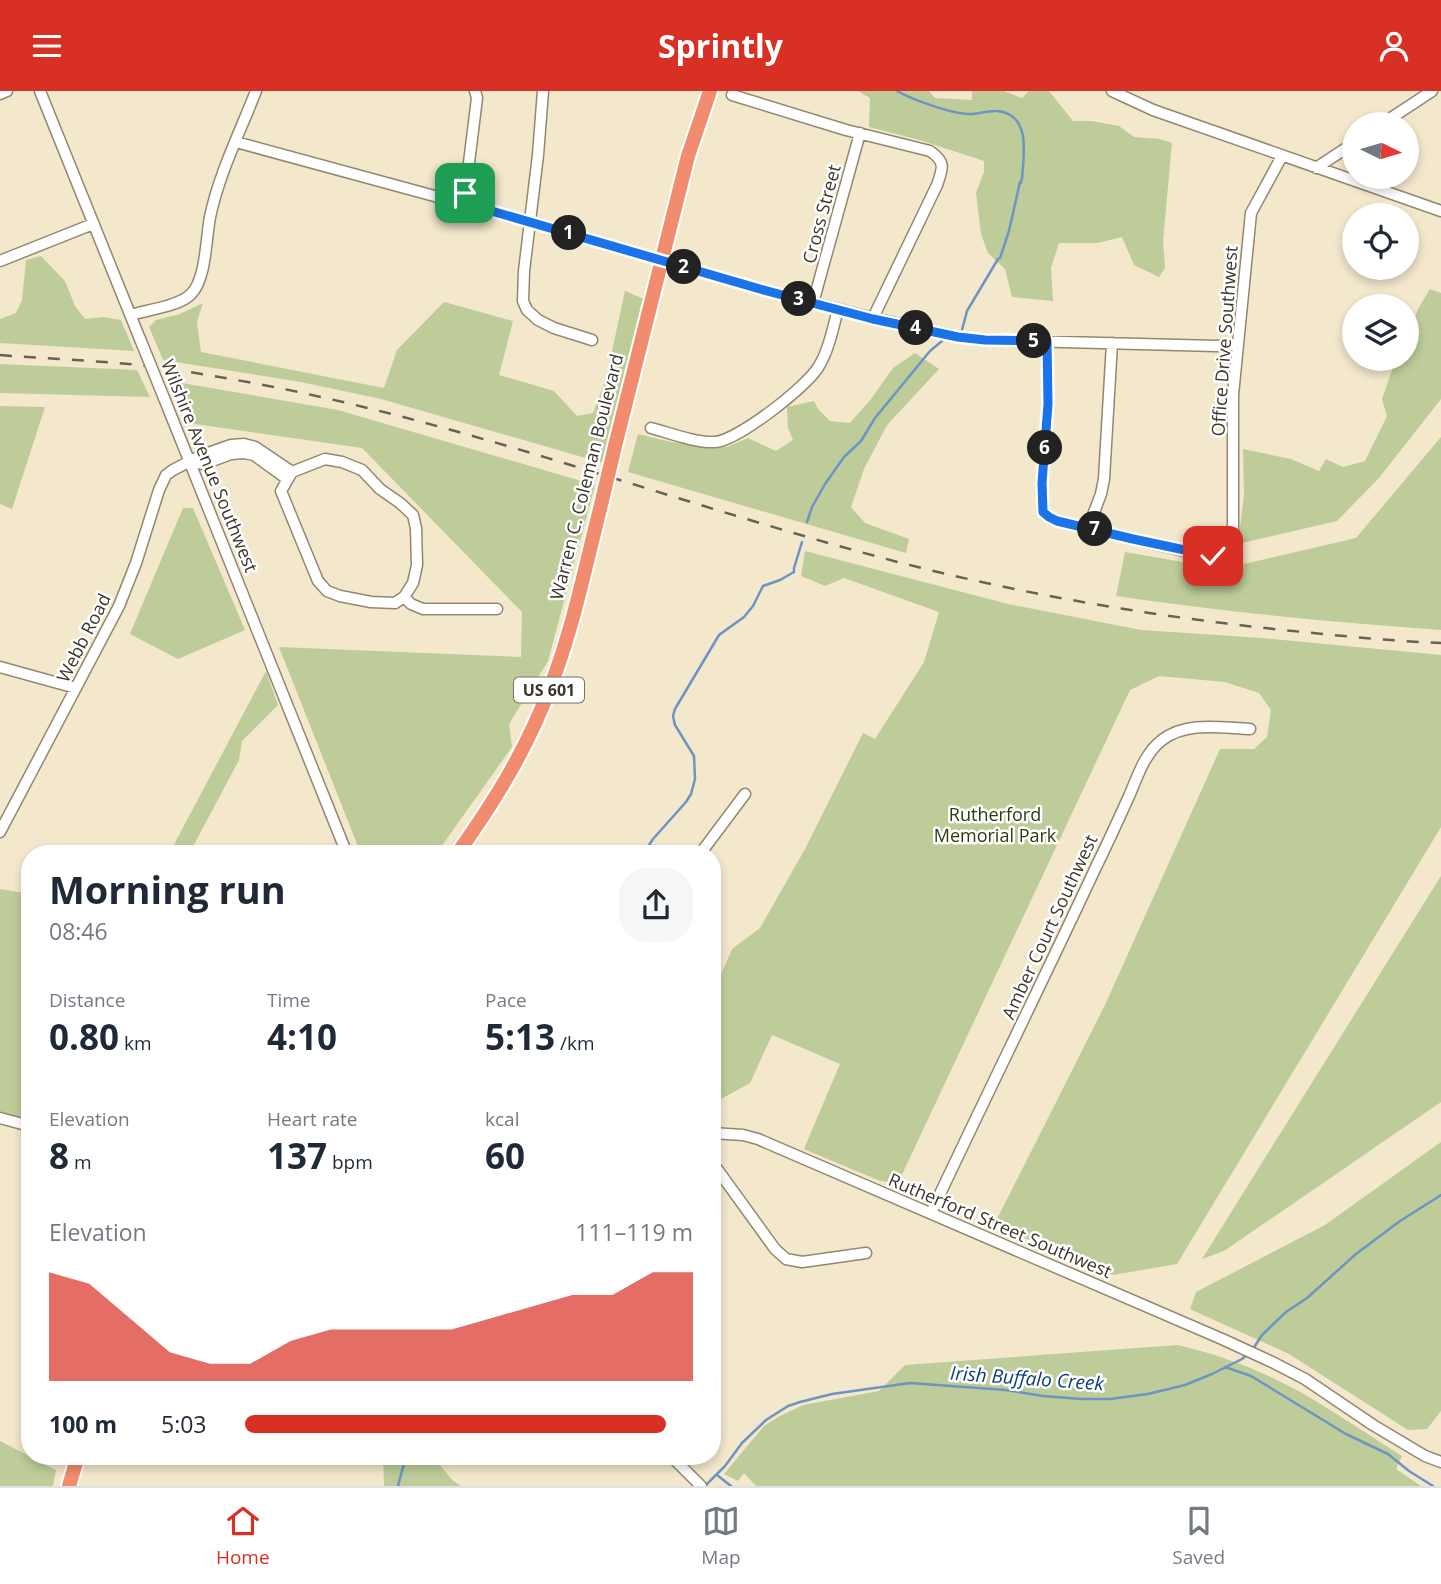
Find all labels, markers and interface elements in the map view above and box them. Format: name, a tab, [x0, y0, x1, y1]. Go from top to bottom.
text: Sprintly	[658, 24, 783, 67]
icon: menu	[28, 27, 66, 65]
icon: person	[1375, 27, 1413, 65]
north arrow	[1342, 112, 1419, 189]
map controls	[1342, 112, 1419, 371]
street label: Cross Street	[796, 162, 846, 266]
pin	[435, 163, 495, 223]
icon: arrive	[446, 174, 484, 212]
button: locate	[1342, 203, 1419, 280]
pin: 1	[552, 215, 586, 251]
text: 1	[563, 219, 574, 245]
street label: Office Drive Southwest	[1205, 245, 1243, 437]
pin: 2	[666, 249, 702, 285]
text: 2	[678, 253, 689, 279]
pin: 3	[782, 281, 816, 317]
text: 3	[793, 285, 804, 311]
button: layers	[1342, 294, 1419, 371]
pin: 4	[898, 310, 934, 345]
text: 4	[910, 314, 921, 340]
pin: 5	[1016, 323, 1052, 359]
text: 5	[1028, 327, 1039, 353]
street label: Warren C. Coleman Boulevard	[544, 351, 628, 602]
street label: Wilshire Avenue Southwest	[156, 356, 264, 576]
pin: 6	[1028, 431, 1062, 465]
text: 6	[1039, 434, 1050, 460]
pin: 7	[1078, 511, 1112, 547]
text: 7	[1089, 515, 1100, 541]
pin	[1183, 526, 1243, 586]
icon: check	[1194, 537, 1232, 575]
street label: Webb Road	[51, 589, 116, 686]
road number: US 601	[514, 677, 584, 703]
park label: Rutherford Memorial Park	[934, 802, 1057, 847]
street label: Amber Court Southwest	[996, 830, 1102, 1023]
text: Morning run	[49, 863, 286, 915]
button: share	[619, 868, 693, 942]
text: 08:46	[49, 915, 108, 947]
text: Distance	[49, 987, 125, 1013]
text: Time	[267, 987, 311, 1013]
text: Pace	[485, 987, 527, 1013]
text: 0.80	[49, 1013, 119, 1060]
text: 4:10	[267, 1013, 337, 1060]
text: 5:13	[485, 1013, 555, 1060]
text: km	[119, 1030, 152, 1056]
text: /km	[555, 1030, 595, 1056]
text: Elevation	[49, 1106, 130, 1132]
text: Heart rate	[267, 1106, 357, 1132]
text: kcal	[485, 1106, 519, 1132]
text: 8	[49, 1132, 69, 1179]
text: 137	[267, 1132, 327, 1179]
text: 60	[485, 1132, 525, 1179]
text: m	[69, 1149, 92, 1175]
text: bpm	[327, 1149, 373, 1175]
street label: Rutherford Street Southwest	[885, 1167, 1116, 1283]
text: Elevation	[49, 1216, 147, 1248]
text: 111–119 m	[575, 1216, 693, 1248]
water label: Irish Buffalo Creek	[949, 1360, 1105, 1396]
text: 100 m	[49, 1408, 117, 1440]
text: 5:03	[161, 1408, 207, 1440]
tab: Home	[216, 1502, 270, 1570]
tab: Map	[701, 1502, 741, 1570]
tab: Saved	[1172, 1502, 1225, 1570]

